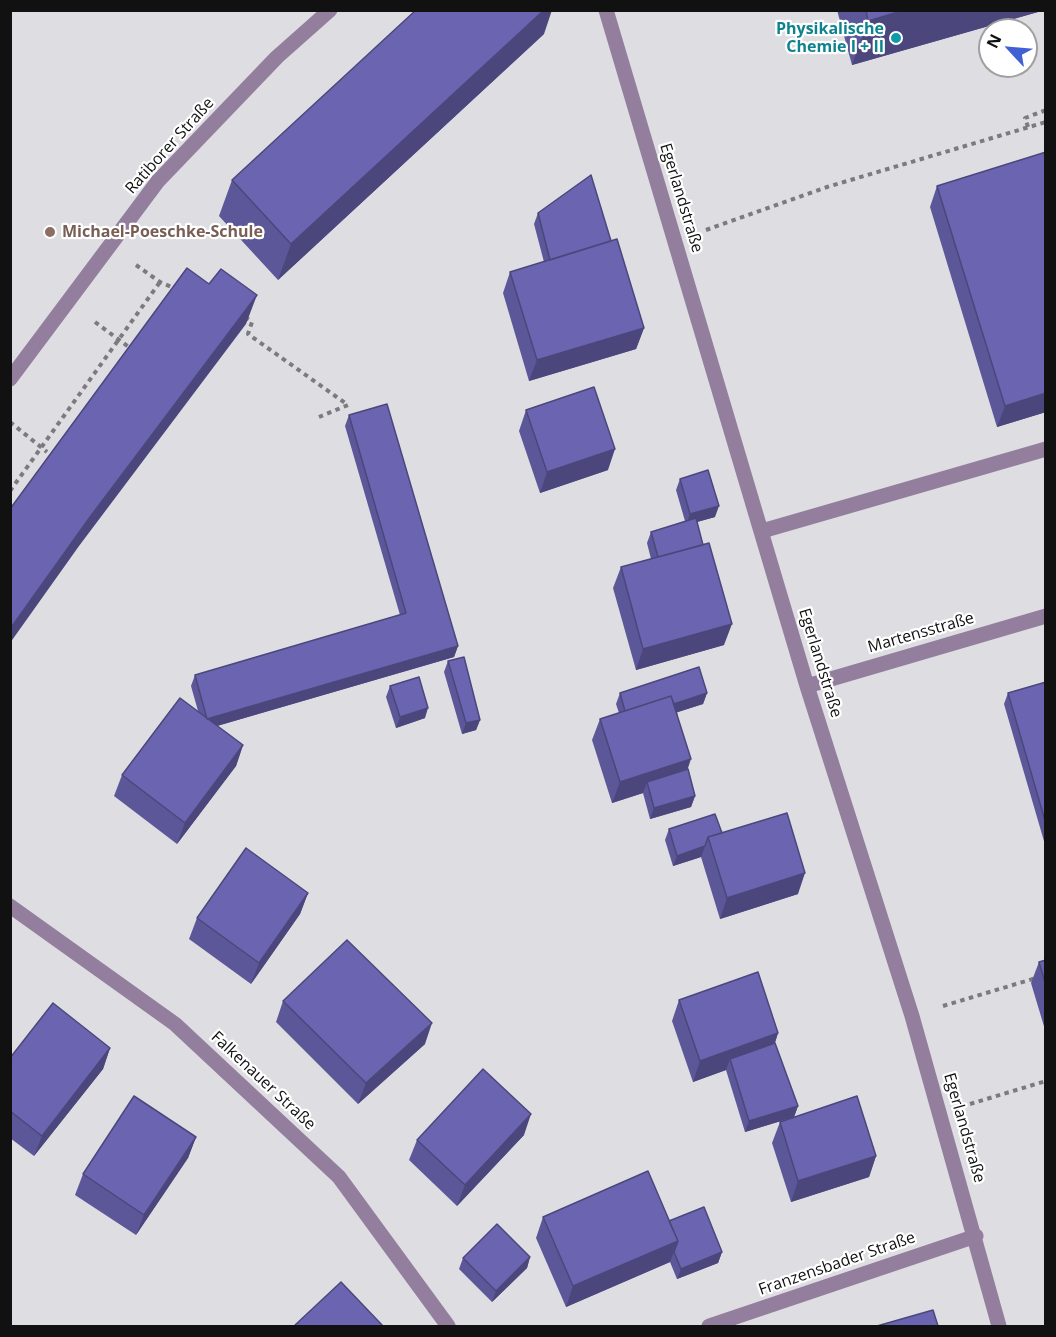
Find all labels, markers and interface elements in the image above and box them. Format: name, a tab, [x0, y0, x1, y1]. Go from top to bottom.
north arrow	[978, 18, 1038, 78]
place label: Physikalische Chemie I + II	[776, 19, 884, 57]
text: N	[981, 30, 1006, 52]
marker: Physikalische Chemie I + II	[889, 31, 903, 45]
street label: Ratiborer Straße	[122, 94, 218, 198]
street label: Egerlandstraße	[655, 141, 707, 255]
place label: Michael-Poeschke-Schule	[62, 222, 263, 242]
marker: Michael-Poeschke-Schule	[43, 225, 57, 239]
street label: Egerlandstraße	[794, 606, 846, 720]
street label: Martensstraße	[866, 609, 976, 657]
street label: Falkenauer Straße	[207, 1028, 319, 1134]
street label: Egerlandstraße	[939, 1071, 989, 1185]
street label: Franzensbader Straße	[756, 1228, 918, 1300]

